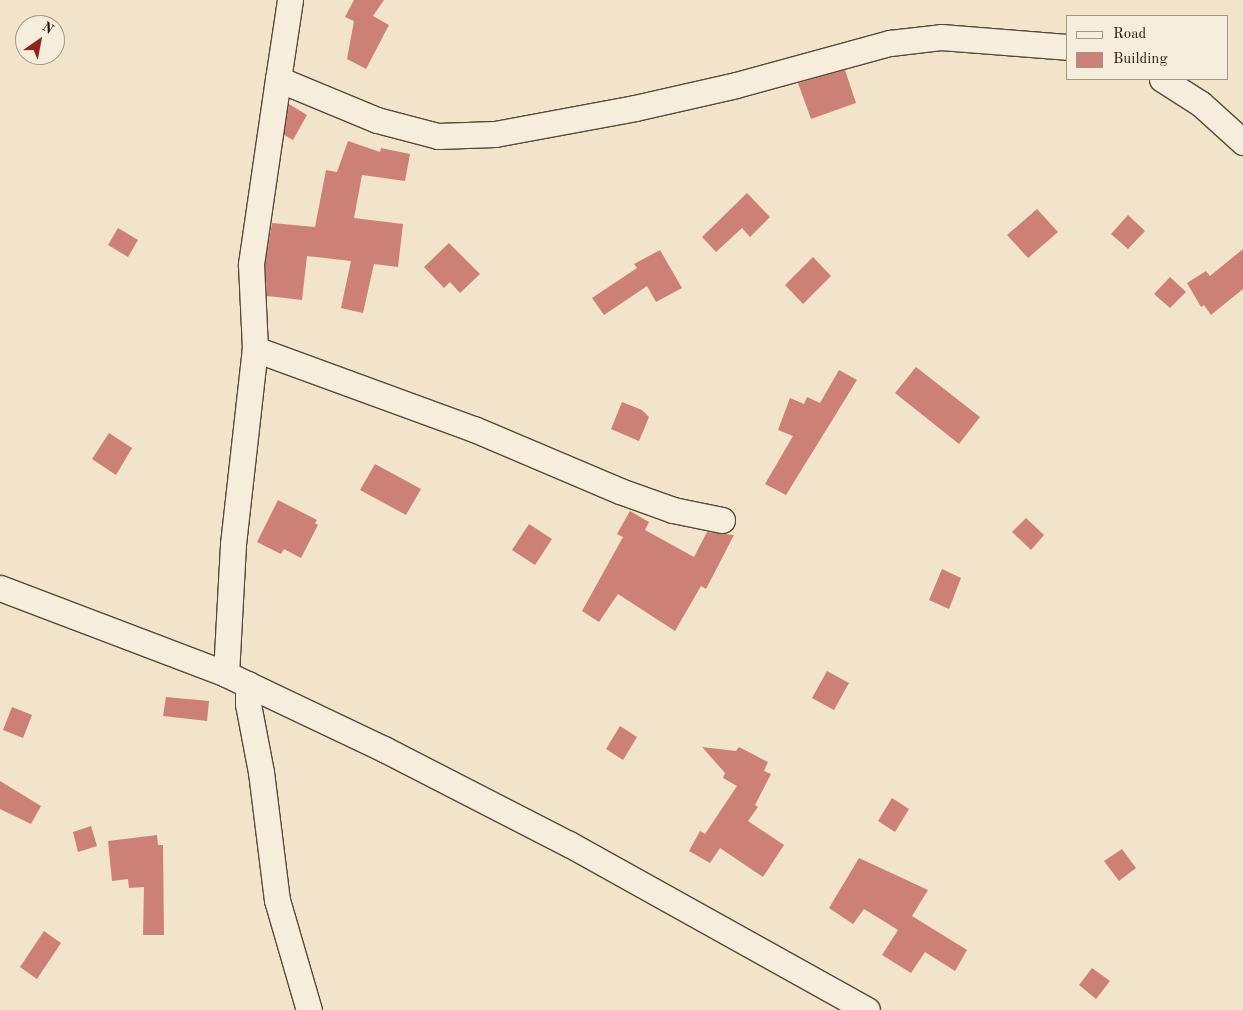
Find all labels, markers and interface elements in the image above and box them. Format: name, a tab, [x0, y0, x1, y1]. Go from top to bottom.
north arrow	[15, 15, 65, 65]
legend	[1066, 15, 1228, 80]
text: N	[39, 19, 56, 37]
text: Road	[1113, 27, 1146, 42]
text: Building	[1113, 52, 1168, 67]

